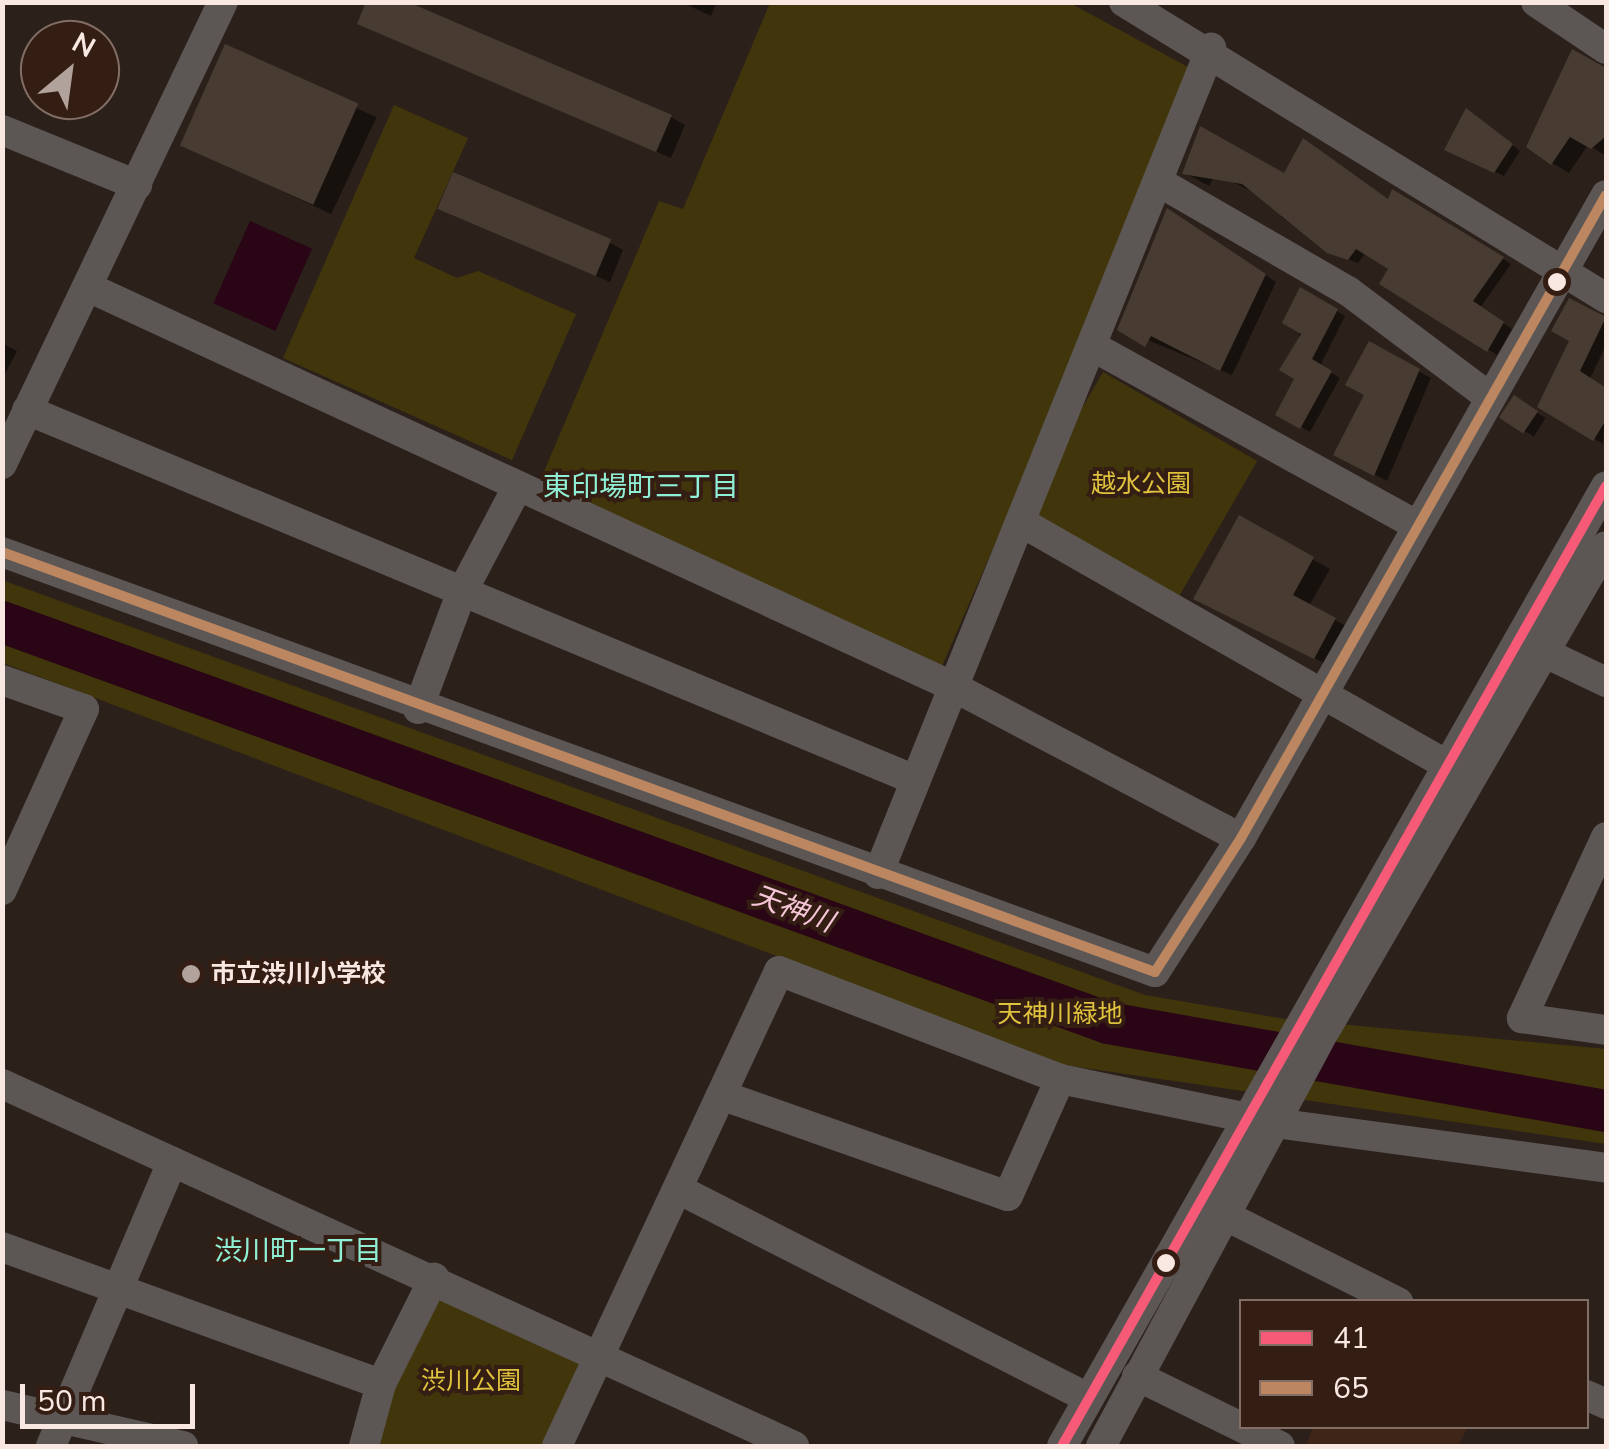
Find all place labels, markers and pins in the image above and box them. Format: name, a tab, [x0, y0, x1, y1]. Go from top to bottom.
unlabelled marker	[1547, 272, 1567, 292]
place label: 市立渋川小学校	[211, 959, 386, 989]
marker: 市立渋川小学校	[180, 963, 202, 985]
unlabelled marker	[1156, 1253, 1176, 1273]

